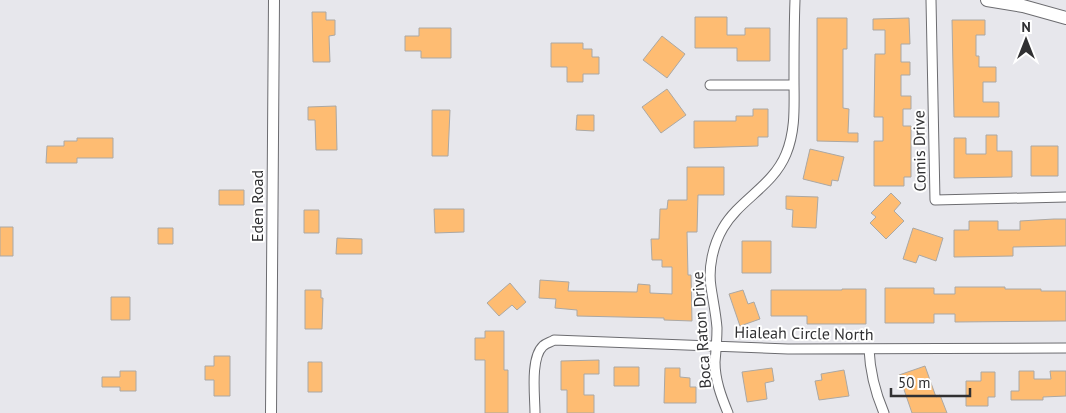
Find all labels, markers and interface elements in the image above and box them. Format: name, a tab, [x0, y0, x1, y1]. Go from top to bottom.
north arrow	[1001, 15, 1051, 65]
text: N	[1021, 18, 1031, 36]
street label: Comis Drive	[908, 110, 930, 192]
street label: Eden Road	[247, 170, 267, 242]
street label: Boca Raton Drive	[687, 271, 715, 389]
street label: Hialeah Circle North	[734, 322, 874, 344]
scale bar	[891, 366, 970, 398]
text: 50 m	[898, 373, 931, 392]

